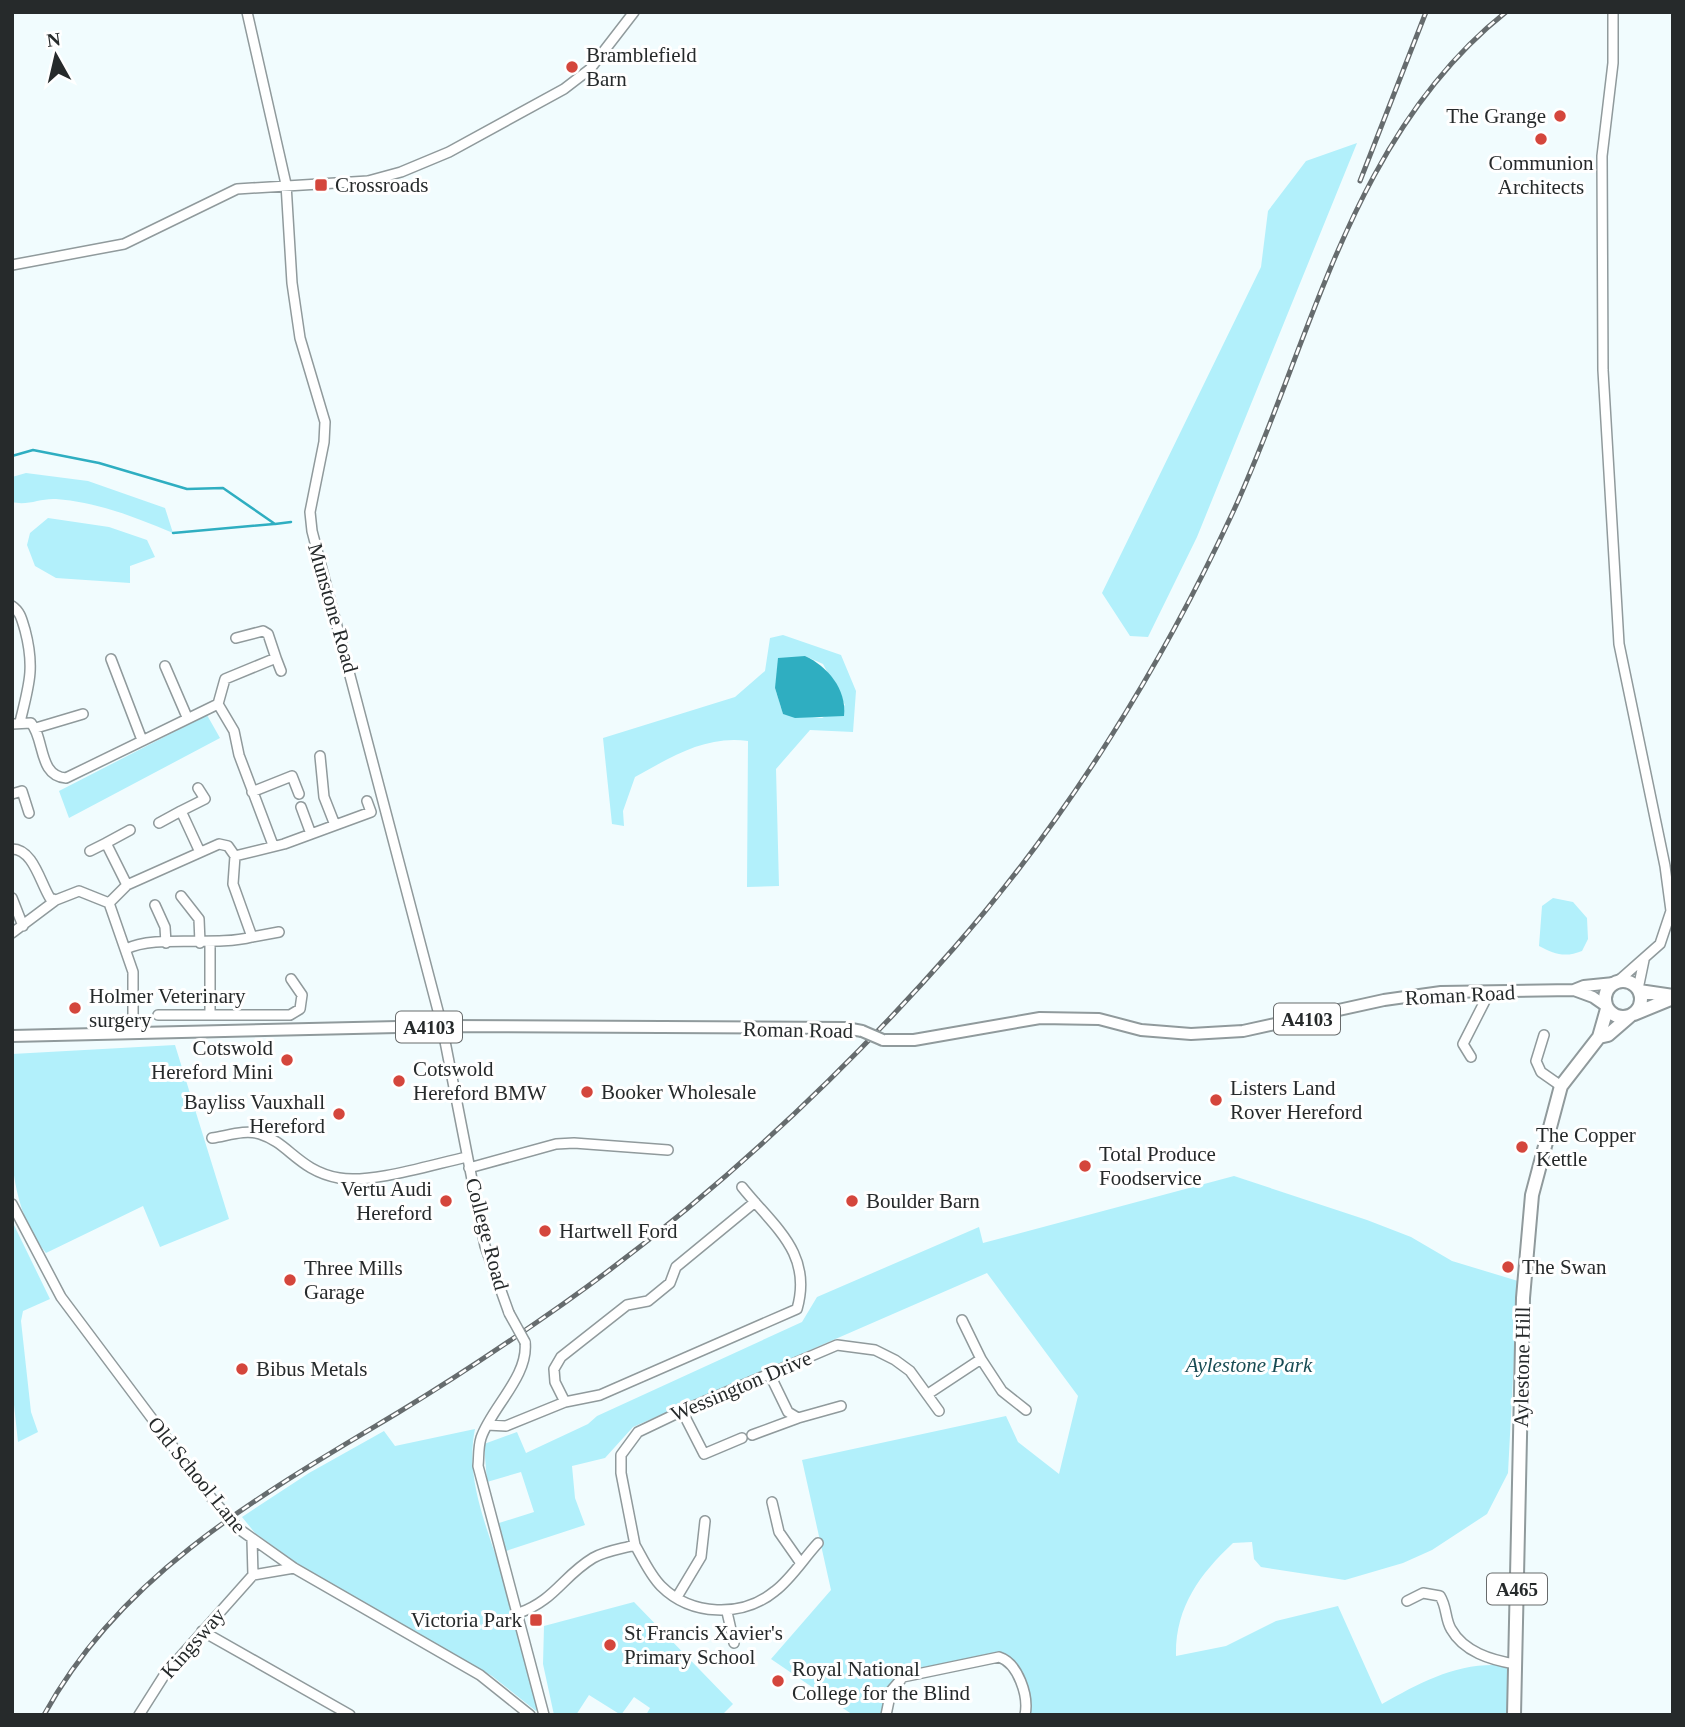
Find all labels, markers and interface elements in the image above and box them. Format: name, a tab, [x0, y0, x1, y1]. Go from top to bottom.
north arrow	[21, 21, 91, 91]
text: N	[45, 28, 62, 51]
place label: Bramblefield Barn	[586, 43, 697, 91]
marker: Bramblefield Barn	[564, 59, 580, 75]
place label: The Grange	[1446, 104, 1546, 128]
marker: The Grange	[1552, 108, 1568, 124]
marker: Communion Architects	[1533, 131, 1549, 147]
place label: Communion Architects	[1488, 151, 1594, 199]
place label: Crossroads	[335, 173, 428, 197]
marker: Crossroads	[313, 177, 329, 193]
street label: Munstone Road	[303, 540, 363, 676]
street label: Roman Road	[1404, 980, 1516, 1010]
place label: Holmer Veterinary surgery	[89, 984, 246, 1032]
marker: Holmer Veterinary surgery	[67, 1000, 83, 1016]
road number: A4103	[1274, 1004, 1340, 1035]
road number: A4103	[396, 1012, 462, 1042]
street label: Roman Road	[743, 1017, 854, 1043]
place label: Cotswold Hereford Mini	[151, 1036, 273, 1084]
marker: Cotswold Hereford Mini	[279, 1052, 295, 1068]
place label: Cotswold Hereford BMW	[413, 1057, 547, 1105]
marker: Cotswold Hereford BMW	[391, 1073, 407, 1089]
place label: Listers Land Rover Hereford	[1230, 1076, 1363, 1124]
place label: Booker Wholesale	[601, 1080, 756, 1104]
marker: Booker Wholesale	[579, 1084, 595, 1100]
place label: Bayliss Vauxhall Hereford	[184, 1090, 325, 1138]
marker: Listers Land Rover Hereford	[1208, 1092, 1224, 1108]
marker: Bayliss Vauxhall Hereford	[331, 1106, 347, 1122]
place label: The Copper Kettle	[1536, 1123, 1636, 1171]
marker: The Copper Kettle	[1514, 1139, 1530, 1155]
place label: Total Produce Foodservice	[1099, 1142, 1216, 1190]
marker: Total Produce Foodservice	[1077, 1158, 1093, 1174]
street label: College Road	[461, 1175, 514, 1293]
place label: Vertu Audi Hereford	[340, 1177, 432, 1225]
place label: Boulder Barn	[866, 1189, 980, 1213]
marker: Vertu Audi Hereford	[438, 1193, 454, 1209]
marker: Boulder Barn	[844, 1193, 860, 1209]
place label: Hartwell Ford	[559, 1219, 678, 1243]
marker: Hartwell Ford	[537, 1223, 553, 1239]
place label: The Swan	[1522, 1255, 1607, 1279]
place label: Three Mills Garage	[304, 1256, 403, 1304]
marker: The Swan	[1500, 1259, 1516, 1275]
marker: Three Mills Garage	[282, 1272, 298, 1288]
street label: Aylestone Hill	[1509, 1306, 1535, 1428]
street label: Wessington Drive	[667, 1346, 815, 1426]
park label: Aylestone Park	[1184, 1353, 1313, 1377]
place label: Bibus Metals	[256, 1357, 367, 1381]
marker: Bibus Metals	[234, 1361, 250, 1377]
street label: Old School Lane	[143, 1412, 251, 1538]
road number: A465	[1487, 1574, 1547, 1604]
street label: Kingsway	[156, 1603, 230, 1683]
place label: Victoria Park	[411, 1608, 522, 1632]
marker: Victoria Park	[528, 1612, 544, 1628]
place label: St Francis Xavier's Primary School	[624, 1621, 783, 1669]
marker: St Francis Xavier's Primary School	[602, 1637, 618, 1653]
place label: Royal National College for the Blind	[792, 1657, 970, 1705]
marker: Royal National College for the Blind	[770, 1673, 786, 1689]

